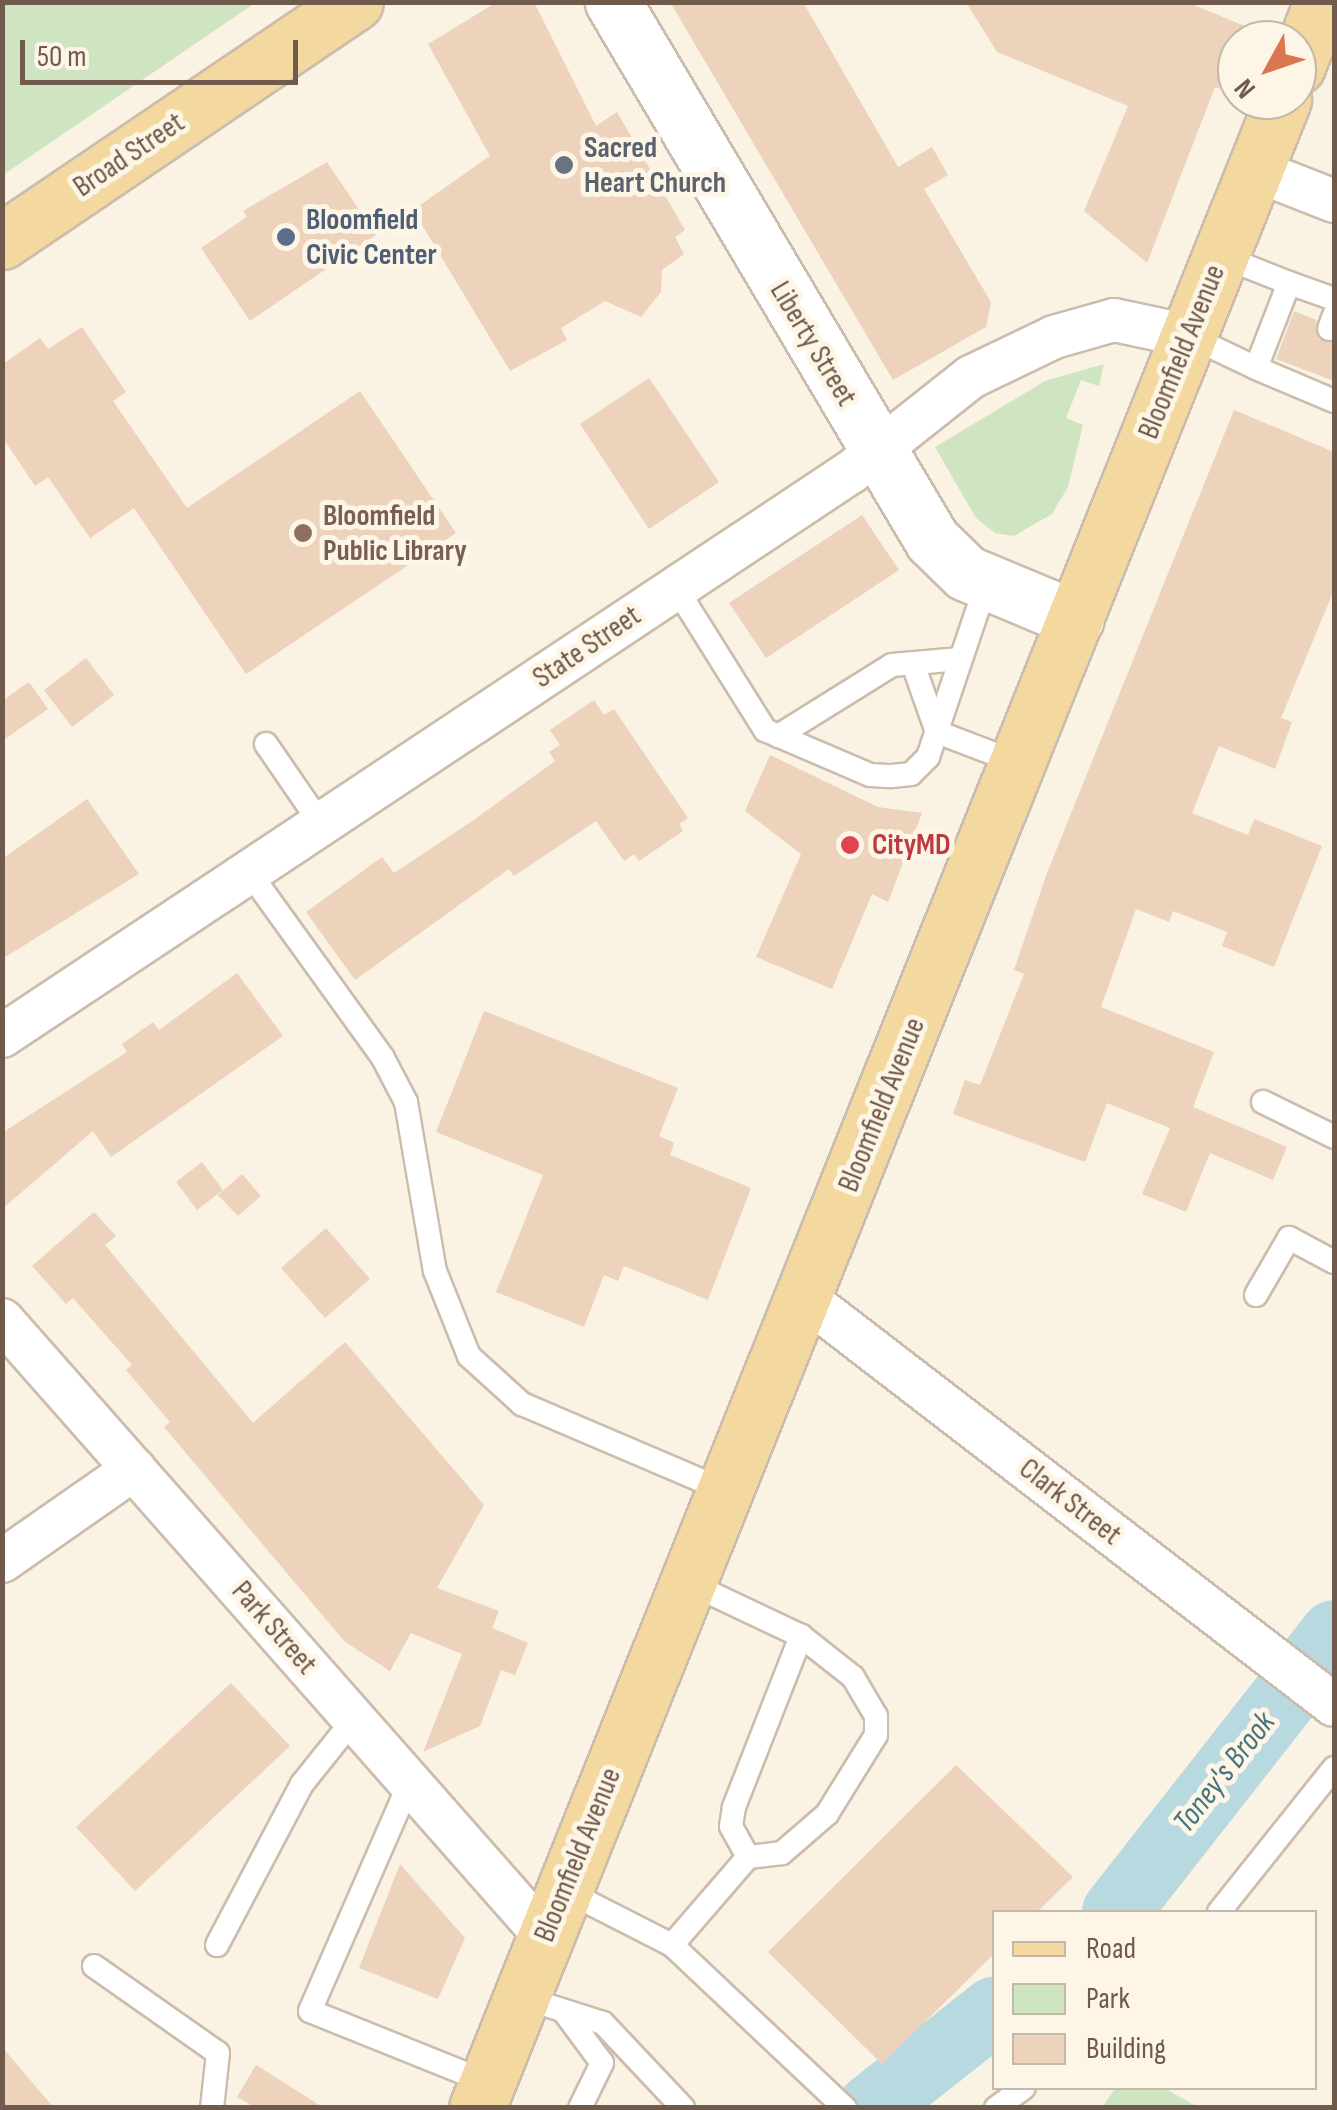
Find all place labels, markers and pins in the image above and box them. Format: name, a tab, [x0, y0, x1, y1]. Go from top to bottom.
place label: Sacred Heart Church	[584, 130, 726, 200]
marker: Sacred Heart Church	[553, 154, 575, 176]
place label: Bloomfield Civic Center	[306, 202, 437, 272]
marker: Bloomfield Civic Center	[275, 226, 297, 248]
place label: Bloomfield Public Library	[323, 498, 467, 568]
marker: Bloomfield Public Library	[292, 522, 314, 544]
place label: CityMD	[872, 827, 951, 863]
marker: CityMD	[837, 832, 863, 858]

